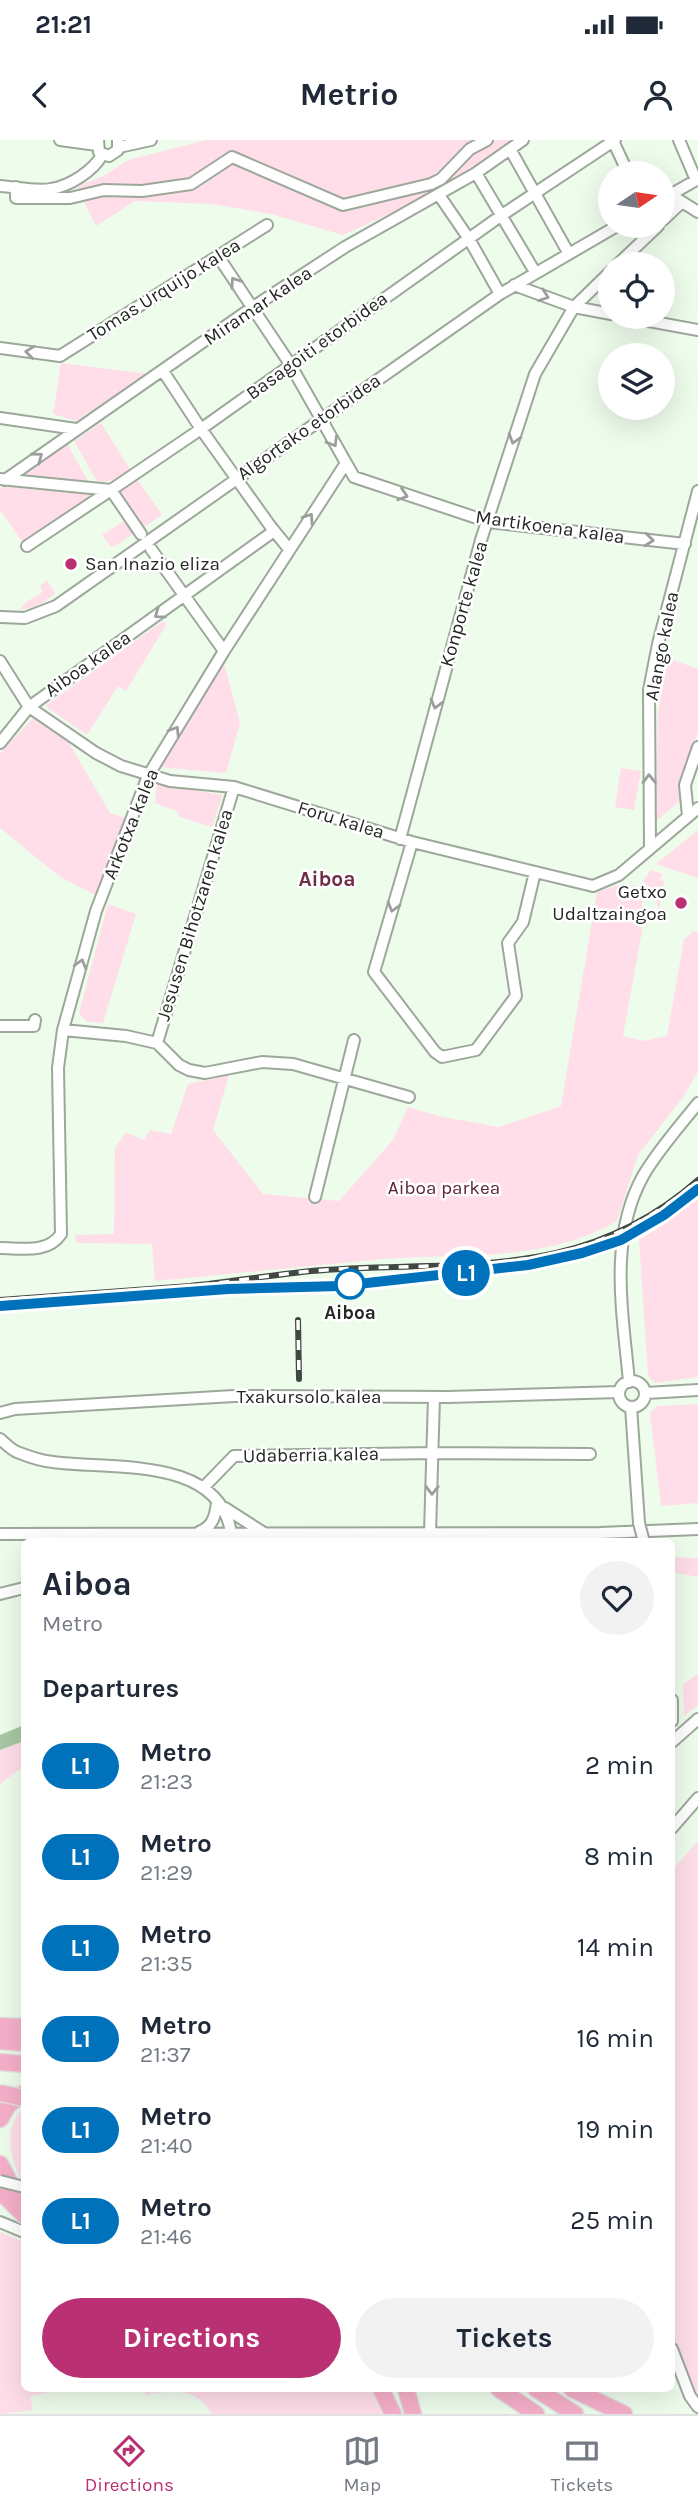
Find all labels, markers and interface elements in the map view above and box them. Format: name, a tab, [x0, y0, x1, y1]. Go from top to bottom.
text: 21:21	[35, 9, 92, 40]
icon: back	[21, 76, 59, 114]
text: Metrio	[300, 76, 398, 113]
icon: person	[639, 76, 677, 114]
north arrow	[598, 161, 676, 238]
map controls	[598, 161, 675, 420]
street label: Tomas Urquijo kalea	[83, 234, 245, 346]
button: locate	[598, 252, 675, 329]
street label: Miramar kalea	[200, 262, 316, 350]
one-way arrow	[231, 277, 244, 290]
street label: Basagoiti etorbidea	[242, 287, 392, 405]
one-way arrow	[537, 288, 549, 302]
button: layers	[598, 343, 675, 420]
one-way arrow	[24, 345, 36, 360]
street label: Algortako etorbidea	[233, 369, 385, 485]
one-way arrow	[508, 433, 523, 445]
one-way arrow	[325, 434, 338, 447]
one-way arrow	[30, 452, 43, 465]
one-way arrow	[396, 487, 408, 501]
street label: Martikoena kalea	[474, 506, 626, 548]
one-way arrow	[301, 513, 314, 526]
one-way arrow	[644, 532, 655, 547]
street label: Konporte kalea	[436, 539, 492, 669]
place label: San Inazio eliza	[85, 553, 220, 575]
marker: San Inazio eliza	[63, 556, 79, 572]
street label: Alango kalea	[641, 590, 683, 702]
one-way arrow	[154, 606, 167, 618]
street label: Aiboa kalea	[41, 626, 135, 702]
one-way arrow	[430, 698, 445, 710]
one-way arrow	[166, 726, 179, 739]
street label: Arkotxa kalea	[99, 765, 163, 883]
one-way arrow	[642, 773, 657, 784]
street label: Foru kalea	[295, 796, 387, 844]
street label: Jesusen Bihotzaren kalea	[152, 807, 238, 1023]
district label: Aiboa	[298, 867, 356, 891]
place label: Getxo Udaltzaingoa	[552, 881, 667, 925]
marker: Getxo Udaltzaingoa	[673, 895, 689, 911]
one-way arrow	[387, 901, 402, 913]
one-way arrow	[73, 958, 88, 970]
park label: Aiboa parkea	[388, 1177, 500, 1199]
line badge: L1	[434, 1250, 498, 1296]
text: L1	[456, 1259, 476, 1287]
marker: Aiboa	[335, 1269, 365, 1299]
place label: Aiboa	[324, 1302, 376, 1324]
street label: Txakursolo kalea	[237, 1386, 381, 1408]
street label: Udaberria kalea	[243, 1443, 379, 1467]
one-way arrow	[424, 1485, 440, 1495]
button: heart	[580, 1561, 654, 1635]
text: Aiboa	[42, 1565, 132, 1603]
text: Metro	[42, 1610, 103, 1637]
text: Departures	[42, 1673, 179, 1704]
text: Metro	[140, 1737, 212, 1768]
text: 2 min	[585, 1750, 654, 1781]
text: L1	[70, 1752, 91, 1780]
text: 21:23	[140, 1768, 193, 1795]
text: Metro	[140, 1828, 212, 1859]
text: 8 min	[584, 1841, 654, 1872]
text: L1	[70, 1843, 91, 1871]
text: 21:29	[140, 1859, 193, 1886]
text: Metro	[140, 1919, 212, 1950]
text: 14 min	[577, 1932, 654, 1963]
text: L1	[70, 1934, 91, 1962]
text: 21:35	[140, 1950, 193, 1977]
text: Metro	[140, 2010, 212, 2041]
text: 16 min	[577, 2023, 654, 2054]
text: L1	[70, 2025, 91, 2053]
text: 21:37	[140, 2041, 191, 2068]
text: Metro	[140, 2101, 212, 2132]
text: 19 min	[576, 2114, 654, 2145]
text: L1	[70, 2116, 91, 2144]
text: 21:40	[140, 2132, 193, 2159]
text: Metro	[140, 2192, 212, 2223]
text: 25 min	[570, 2205, 654, 2236]
text: L1	[70, 2207, 91, 2235]
text: 21:46	[140, 2223, 192, 2250]
button: Directions	[42, 2298, 341, 2378]
button: Tickets	[355, 2298, 654, 2378]
tab: Directions	[85, 2432, 174, 2496]
tab: Map	[343, 2432, 381, 2496]
tab: Tickets	[551, 2432, 613, 2496]

